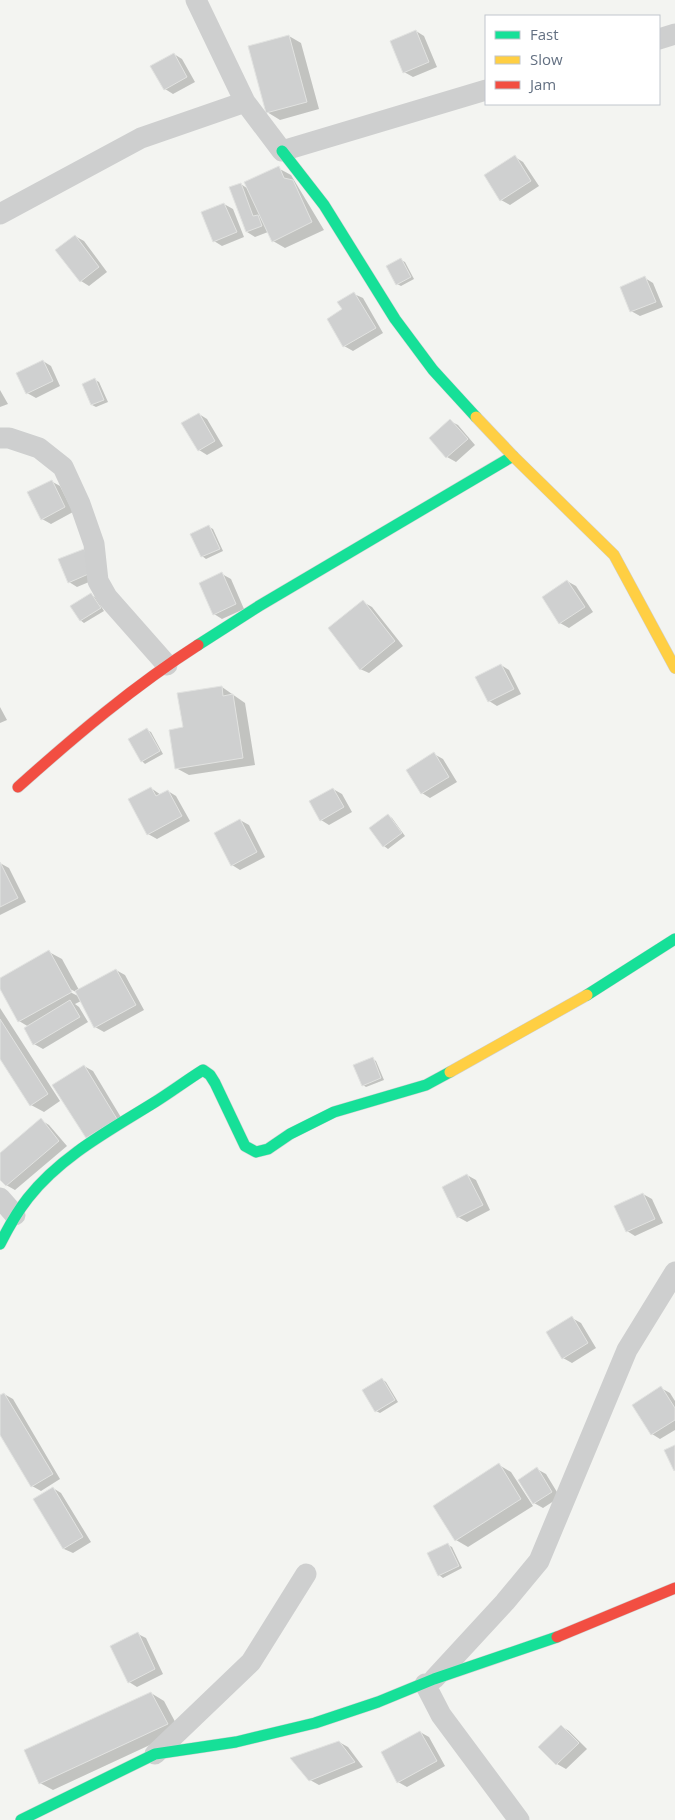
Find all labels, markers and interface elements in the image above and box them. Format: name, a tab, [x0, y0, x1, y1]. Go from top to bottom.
legend	[485, 15, 660, 105]
text: Fast	[530, 24, 559, 44]
text: Slow	[530, 49, 563, 69]
text: Jam	[528, 74, 556, 94]

